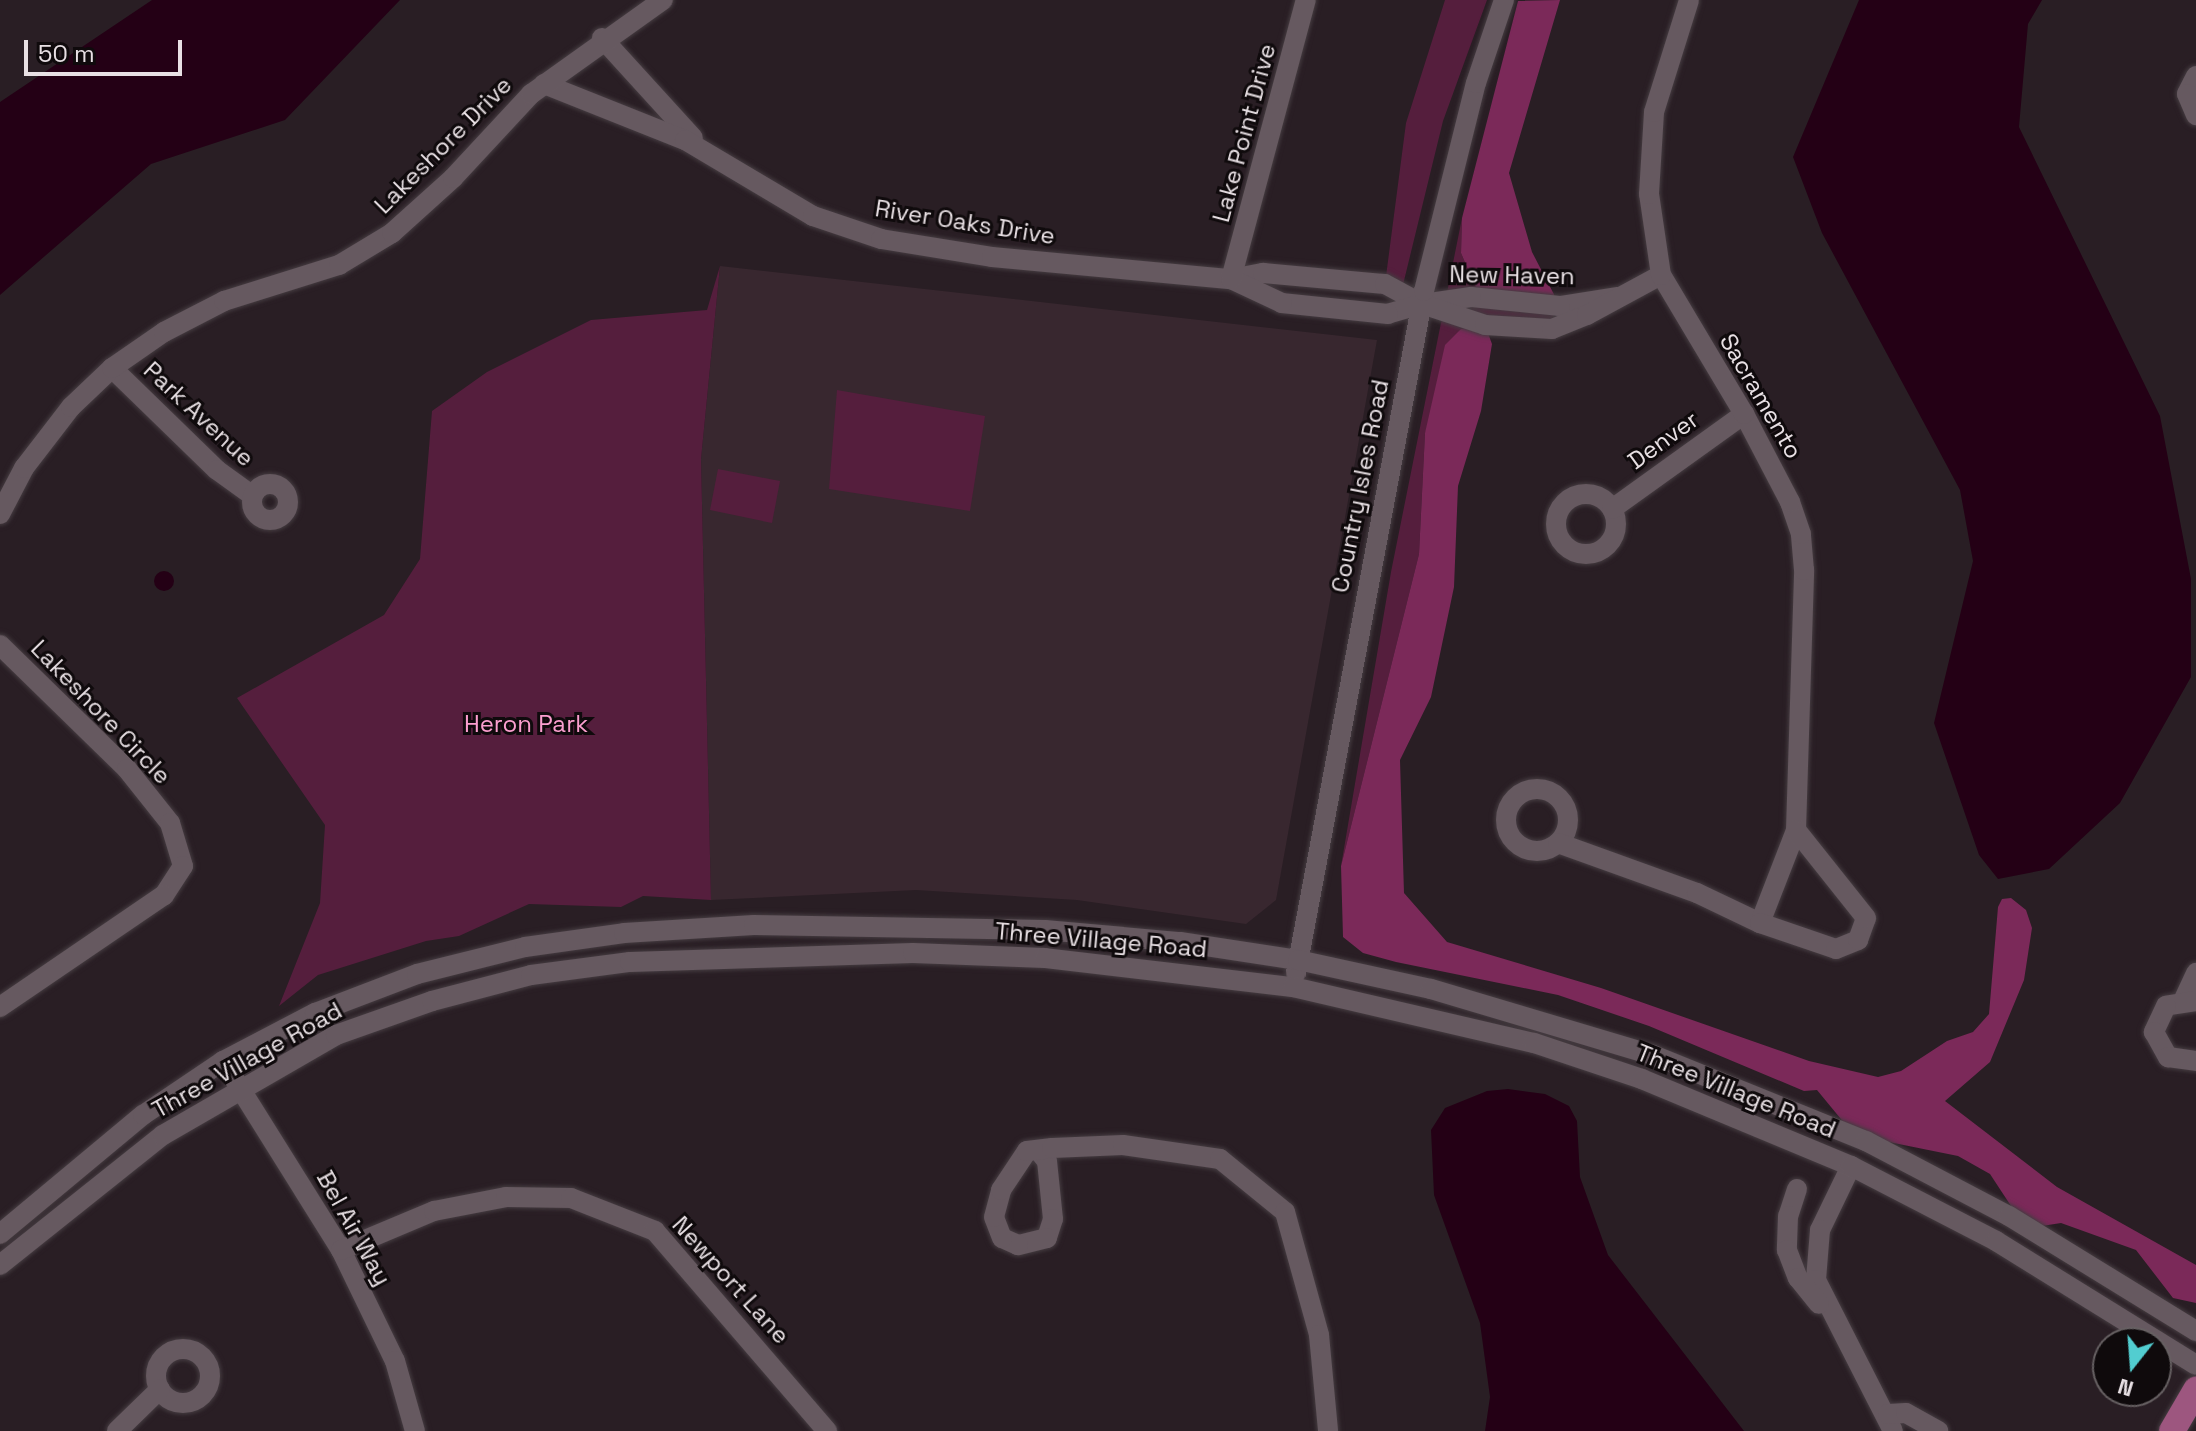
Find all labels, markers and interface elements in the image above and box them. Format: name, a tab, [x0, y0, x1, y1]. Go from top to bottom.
scale bar	[28, 24, 186, 74]
text: 50 m	[38, 38, 95, 69]
street label: Lake Point Drive	[1206, 41, 1282, 225]
street label: Lakeshore Drive	[368, 70, 518, 220]
street label: River Oaks Drive	[873, 194, 1057, 250]
street label: New Haven	[1449, 260, 1575, 290]
street label: Sacramento	[1714, 328, 1808, 464]
street label: Park Avenue	[138, 355, 260, 473]
street label: Country Isles Road	[1325, 377, 1395, 595]
street label: Denver	[1622, 405, 1704, 475]
street label: Lakeshore Circle	[25, 634, 177, 790]
park label: Heron Park	[464, 710, 588, 738]
street label: Three Village Road	[994, 916, 1208, 964]
street label: Three Village Road	[147, 996, 347, 1124]
street label: Three Village Road	[1632, 1038, 1840, 1144]
street label: Bel Air Way	[311, 1165, 397, 1291]
street label: Newport Lane	[666, 1210, 796, 1350]
north arrow	[2092, 1327, 2172, 1407]
text: N	[2114, 1372, 2137, 1404]

